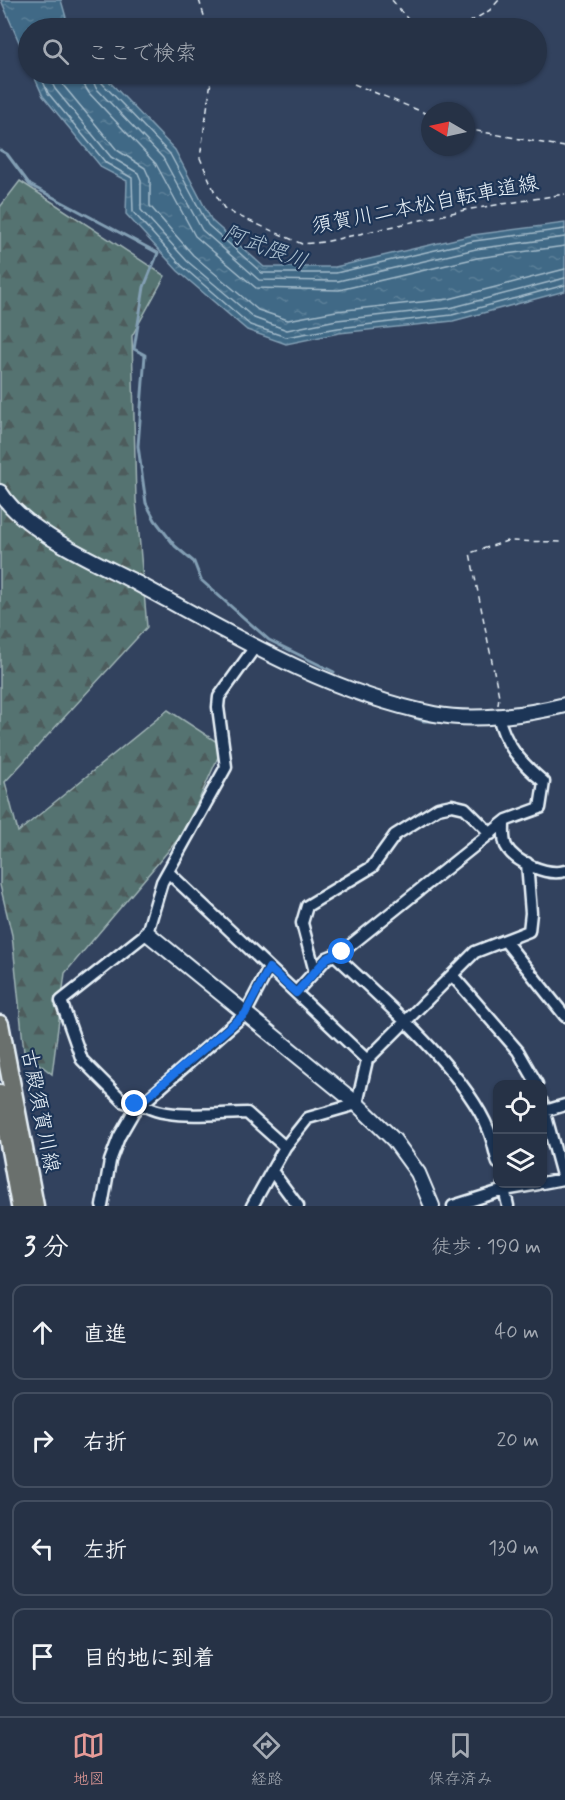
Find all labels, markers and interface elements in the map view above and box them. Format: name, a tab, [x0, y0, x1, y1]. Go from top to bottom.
search box	[18, 18, 547, 84]
icon: search	[39, 35, 72, 68]
text: ここで検索	[87, 40, 197, 68]
north arrow	[421, 102, 475, 156]
street label: 須賀川二本松自転車道線	[309, 169, 541, 241]
water label: 阿武隈川	[219, 219, 311, 277]
route start	[328, 938, 354, 964]
street label: 古殿須賀川線	[14, 1046, 66, 1176]
map controls	[493, 1080, 547, 1188]
button: locate	[493, 1080, 547, 1134]
route end	[121, 1090, 147, 1116]
button: layers	[493, 1134, 547, 1188]
text: 3 分	[24, 1231, 69, 1265]
text: 徒歩 · 190 m	[431, 1234, 541, 1261]
icon: ahead	[26, 1316, 59, 1349]
text: 40 m	[495, 1319, 539, 1346]
text: 直進	[83, 1321, 127, 1349]
icon: right	[26, 1424, 59, 1457]
text: 20 m	[496, 1427, 539, 1454]
text: 右折	[83, 1429, 127, 1457]
icon: left	[26, 1532, 59, 1565]
text: 130 m	[488, 1535, 539, 1562]
text: 左折	[83, 1537, 127, 1565]
icon: arrive	[26, 1640, 59, 1673]
text: 目的地に到着	[83, 1645, 215, 1673]
tab: 地図	[72, 1729, 105, 1790]
tab: 経路	[250, 1729, 283, 1790]
tab: 保存済み	[428, 1729, 492, 1790]

